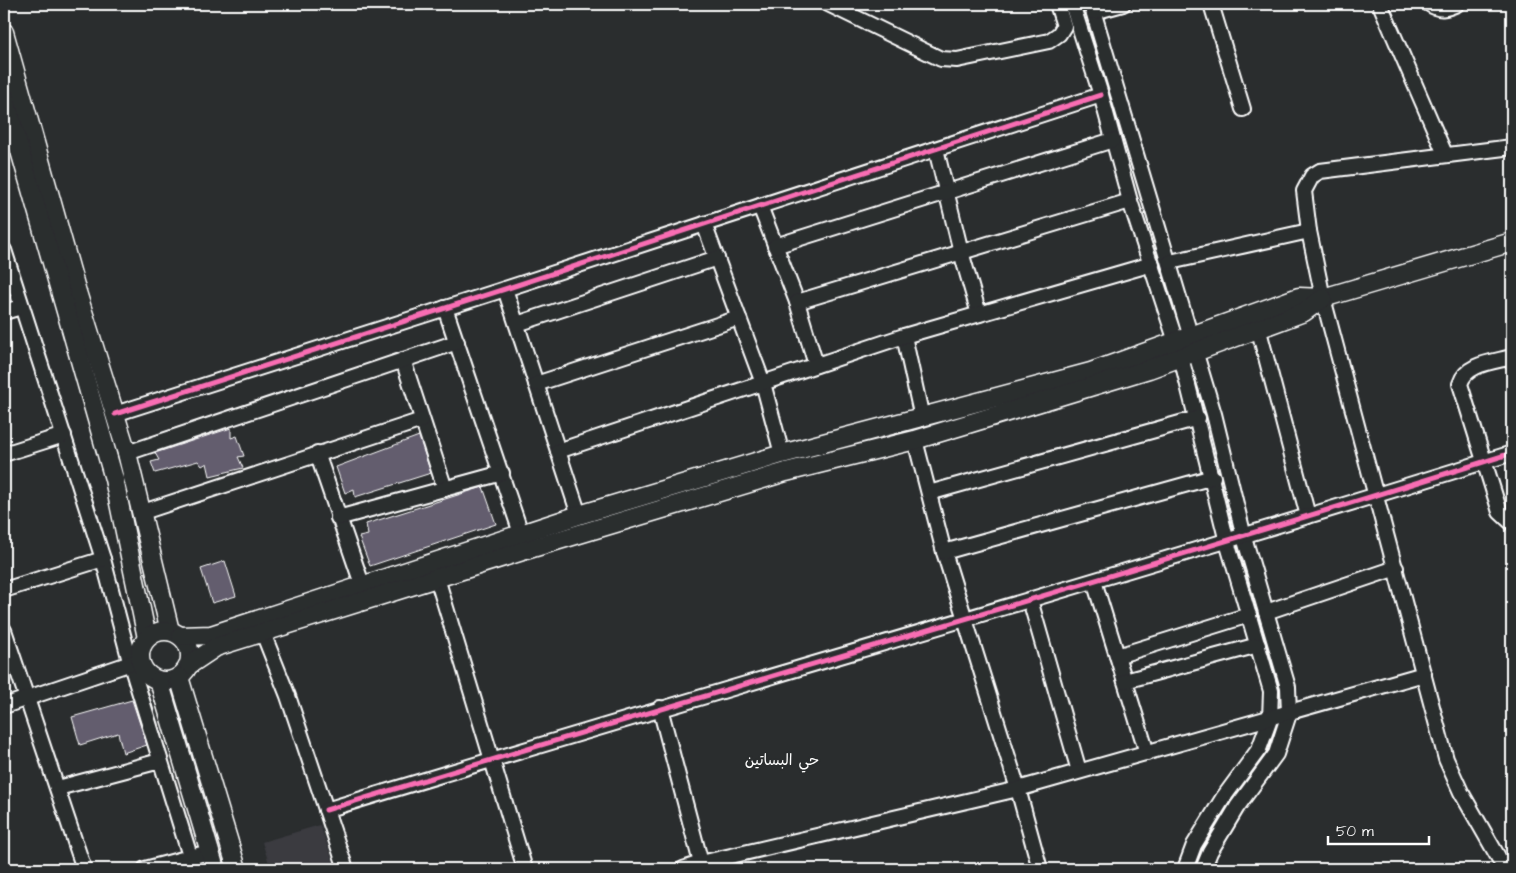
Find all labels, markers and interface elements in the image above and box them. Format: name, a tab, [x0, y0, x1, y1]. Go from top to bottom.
district label: حي البساتين	[745, 750, 819, 773]
scale bar	[1328, 813, 1430, 845]
text: 50 m	[1336, 821, 1374, 842]

